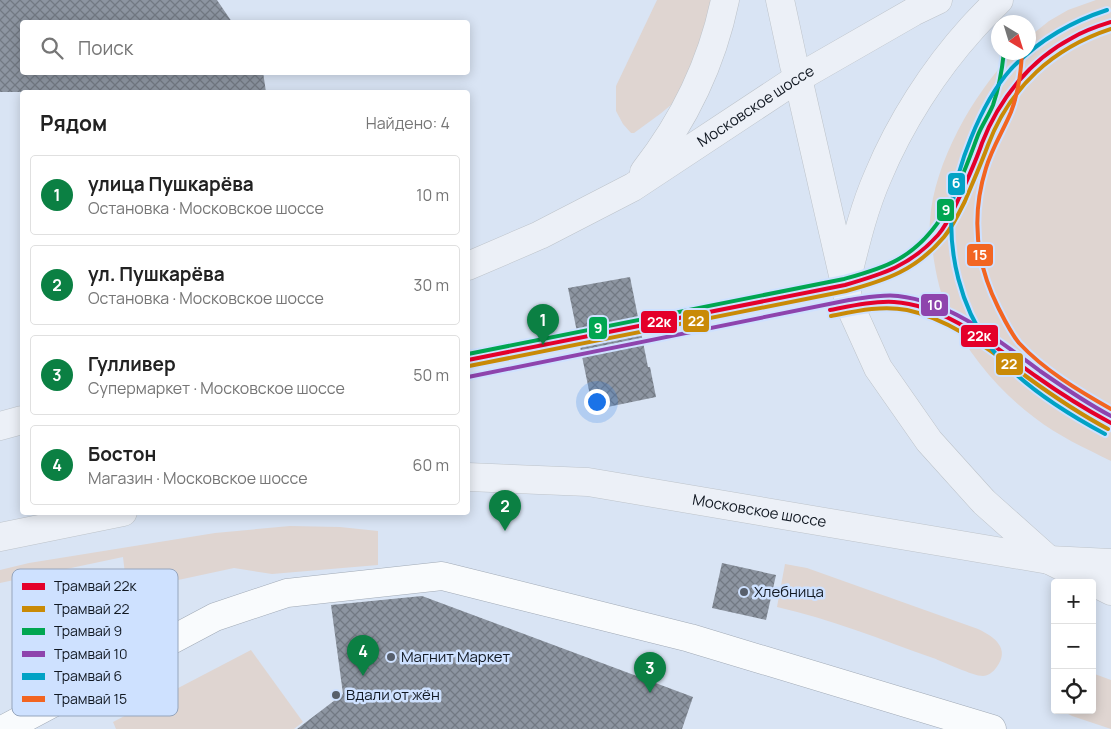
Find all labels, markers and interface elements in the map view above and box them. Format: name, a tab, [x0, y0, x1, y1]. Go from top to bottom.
north arrow	[991, 15, 1036, 60]
search box	[20, 20, 470, 75]
icon: search	[38, 34, 66, 62]
text: Поиск	[78, 35, 133, 61]
street label: Московское шоссе	[693, 60, 818, 152]
text: Рядом	[40, 109, 107, 137]
text: Найдено: 4	[366, 112, 450, 134]
text: улица Пушкарёва	[88, 171, 254, 197]
line badge: 6	[947, 172, 966, 196]
text: 6	[952, 173, 960, 192]
text: 1	[53, 184, 61, 206]
text: 10 m	[416, 184, 449, 206]
text: Остановка · Московское шоссе	[88, 197, 324, 219]
line badge: 9	[936, 198, 955, 222]
text: 9	[942, 200, 950, 219]
line badge: 15	[966, 243, 994, 267]
text: 15	[973, 245, 987, 264]
text: ул. Пушкарёва	[88, 261, 225, 287]
text: 2	[52, 274, 62, 296]
text: 30 m	[414, 274, 449, 296]
text: Остановка · Московское шоссе	[88, 287, 324, 309]
line badge: 10	[920, 293, 949, 317]
text: 10	[927, 295, 943, 314]
pin: 1	[527, 304, 559, 345]
line badge: 22	[682, 309, 710, 333]
line badge: 22к	[640, 310, 678, 334]
text: 22	[688, 311, 704, 330]
text: 22к	[647, 312, 672, 331]
line badge: 9	[588, 316, 608, 340]
text: 9	[594, 318, 602, 337]
line badge: 22к	[960, 324, 999, 348]
text: 22к	[967, 326, 992, 345]
text: Гулливер	[88, 351, 176, 377]
line badge: 22	[995, 352, 1024, 376]
text: 22	[1001, 354, 1017, 373]
text: 3	[52, 364, 62, 386]
text: 50 m	[413, 364, 449, 386]
text: Супермаркет · Московское шоссе	[88, 377, 345, 399]
your location	[584, 389, 610, 415]
text: Бостон	[88, 441, 156, 467]
text: 4	[52, 454, 62, 476]
text: 60 m	[413, 454, 449, 476]
text: Магазин · Московское шоссе	[88, 467, 308, 489]
street label: Московское шоссе	[691, 489, 828, 532]
pin: 2	[489, 490, 521, 531]
legend	[12, 569, 178, 716]
text: Трамвай 22к	[54, 576, 137, 595]
map controls	[1051, 579, 1096, 714]
button: +	[1051, 579, 1096, 624]
place label: Хлебница	[754, 581, 824, 602]
marker: Хлебница	[738, 586, 750, 598]
text: Трамвай 22	[54, 599, 129, 618]
text: Трамвай 9	[54, 621, 122, 640]
button: −	[1051, 624, 1096, 669]
pin: 4	[347, 635, 379, 676]
text: Трамвай 10	[54, 644, 127, 663]
place label: Магнит Маркет	[401, 646, 511, 667]
marker: Магнит Маркет	[385, 651, 397, 663]
pin: 3	[634, 652, 666, 693]
text: Трамвай 6	[54, 666, 122, 685]
button: locate	[1051, 669, 1096, 714]
place label: Вдали от жён	[346, 684, 440, 705]
text: Трамвай 15	[54, 689, 127, 708]
marker: Вдали от жён	[330, 689, 342, 701]

